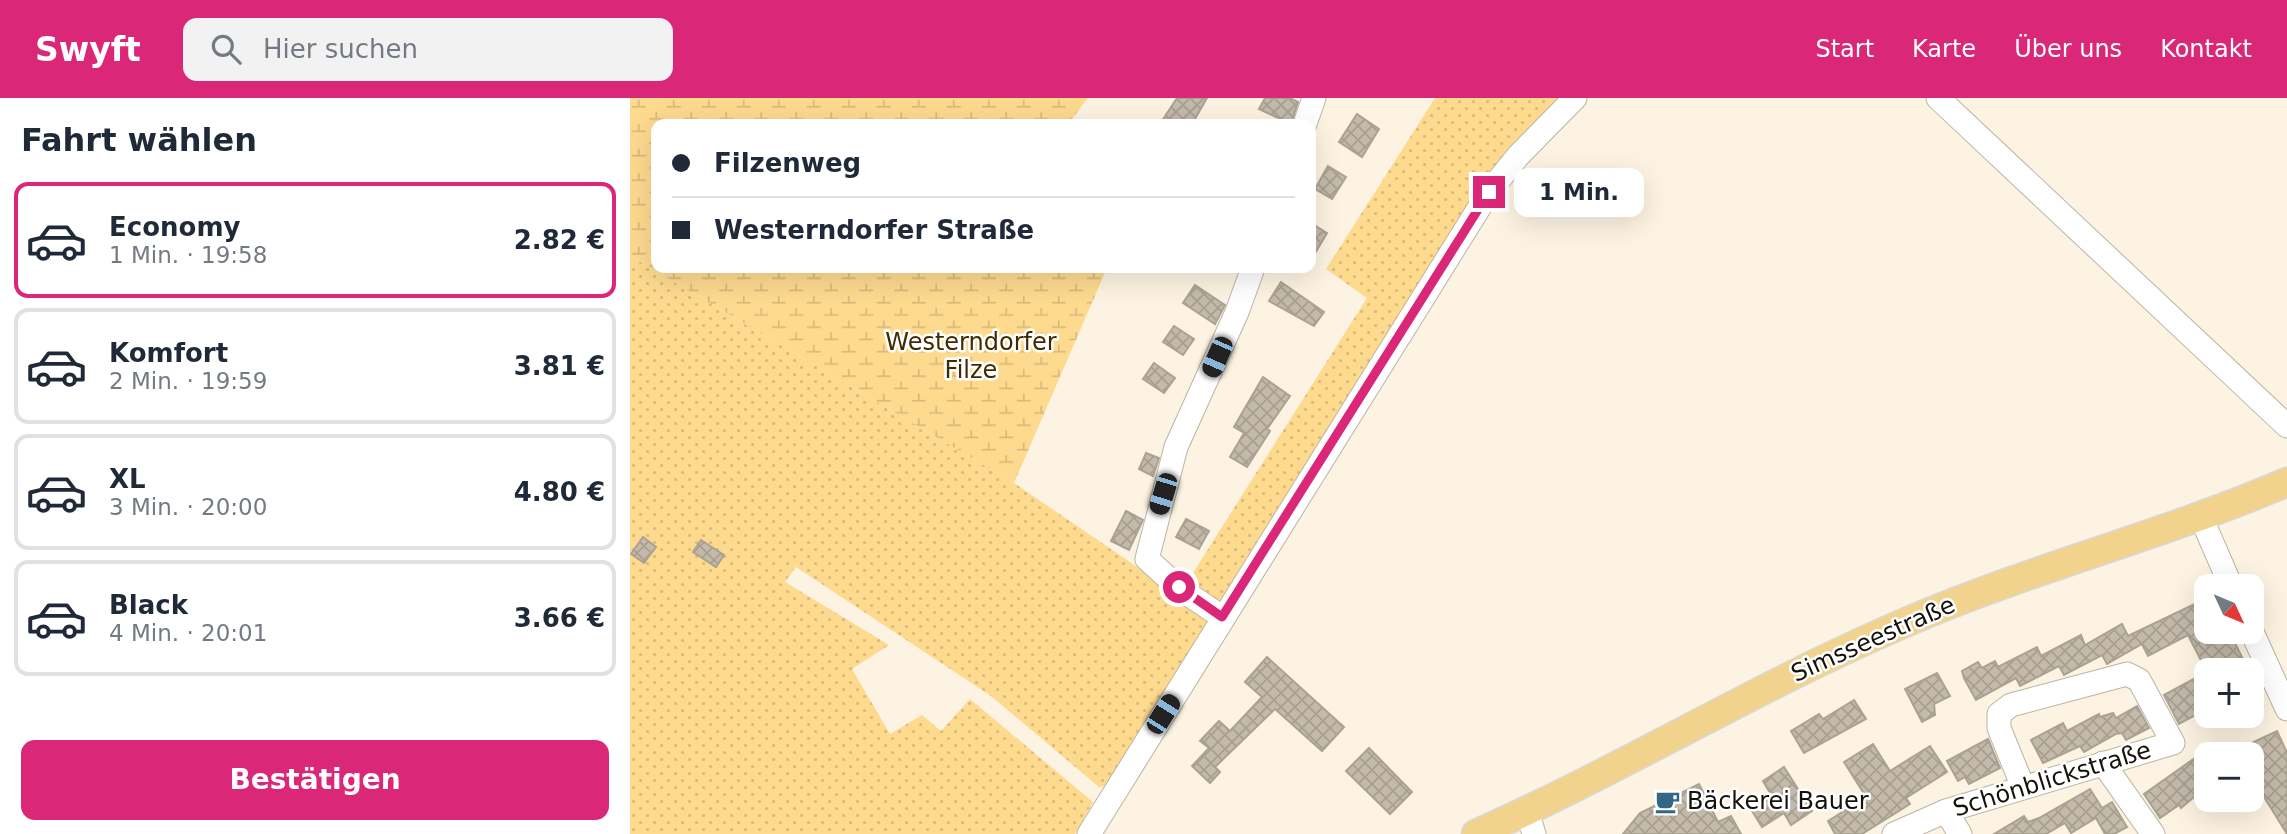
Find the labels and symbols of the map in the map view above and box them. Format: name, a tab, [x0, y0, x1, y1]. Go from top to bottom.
callout: 1 Min.	[1514, 168, 1643, 217]
route end	[1473, 176, 1505, 208]
park label: Westerndorfer Filze	[885, 328, 1057, 384]
car	[1199, 334, 1236, 380]
car	[1147, 471, 1180, 517]
route start	[1163, 571, 1195, 603]
north arrow	[2194, 574, 2264, 644]
street label: Simsseestraße	[1787, 590, 1959, 688]
car	[1143, 691, 1184, 737]
street label: Schönblickstraße	[1950, 736, 2154, 822]
cafe icon: Bäckerei Bauer	[1653, 787, 1681, 815]
place label: Bäckerei Bauer	[1687, 787, 1869, 815]

